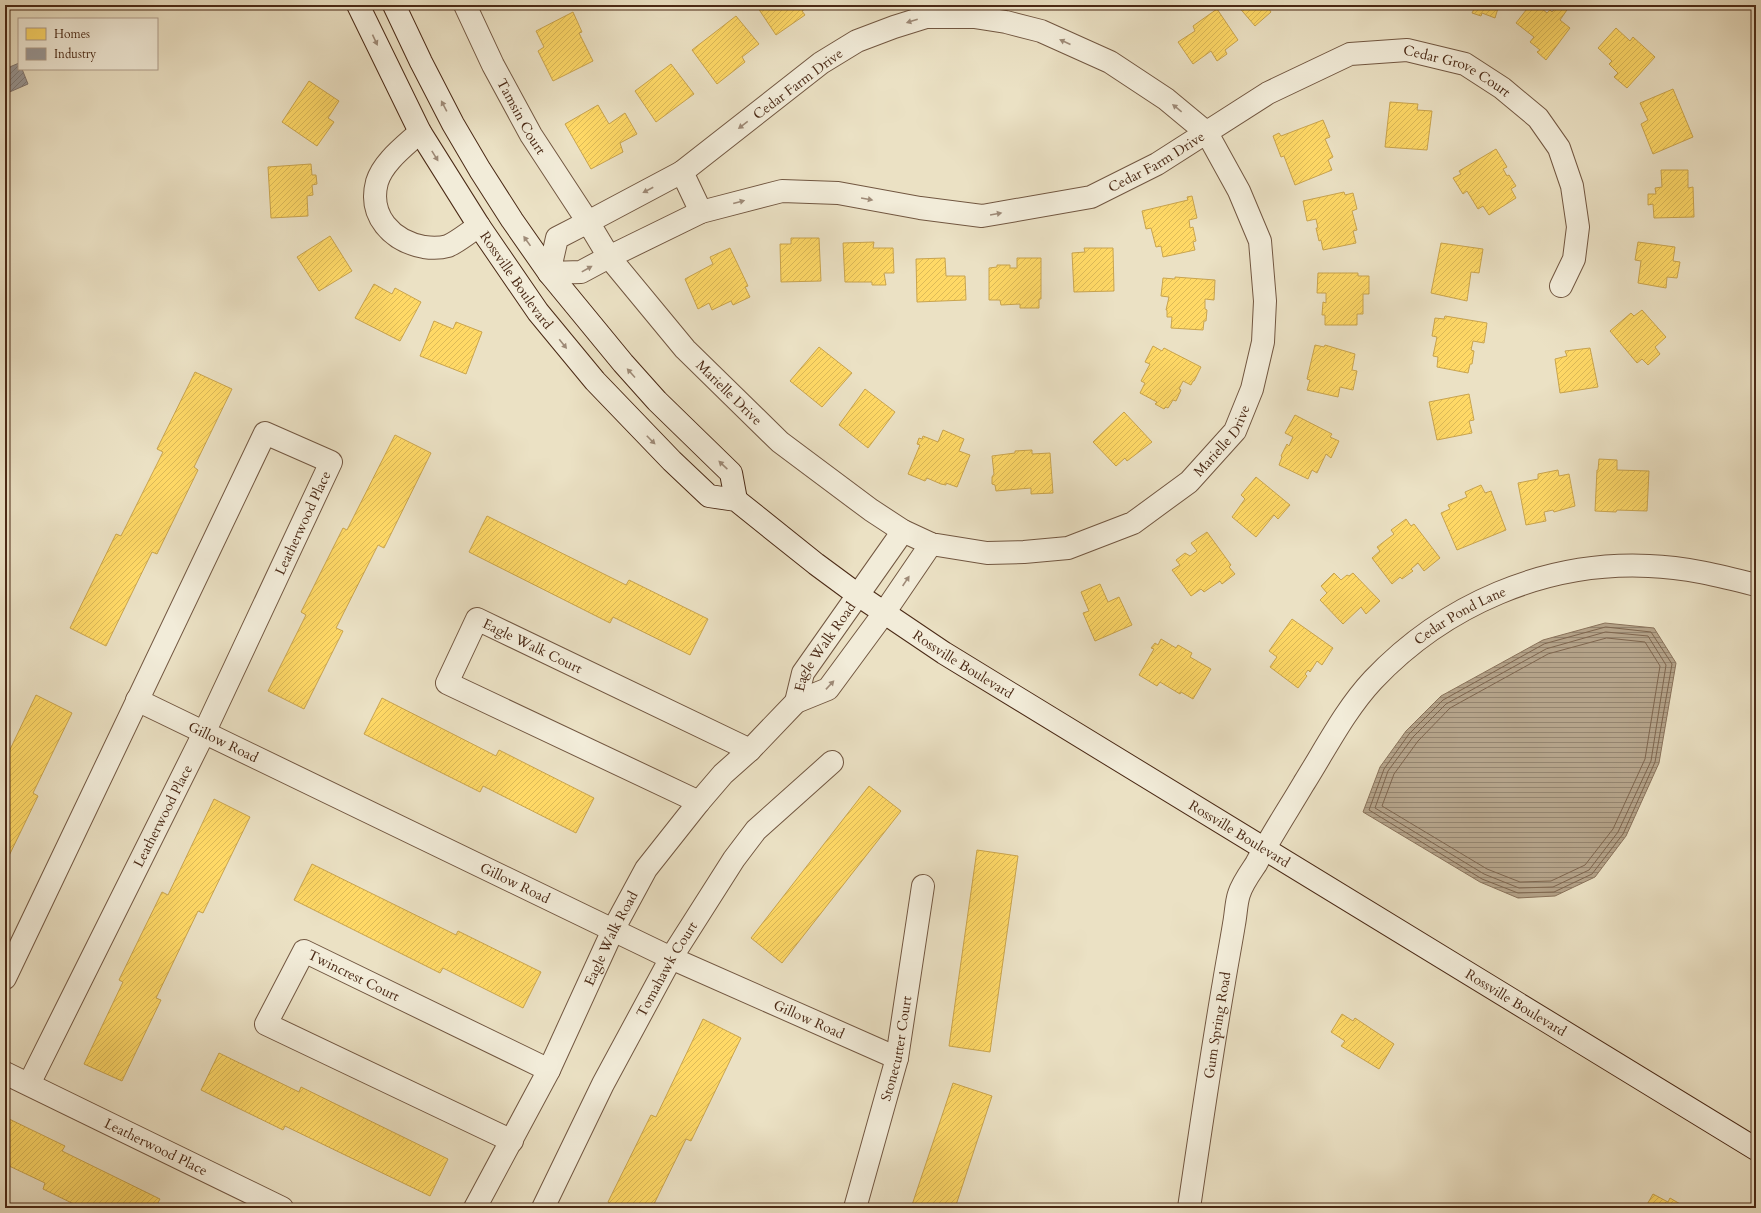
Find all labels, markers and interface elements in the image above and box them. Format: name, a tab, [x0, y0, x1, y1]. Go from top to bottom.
legend	[18, 18, 158, 70]
one-way arrow	[905, 18, 917, 24]
text: Homes	[54, 26, 90, 42]
one-way arrow	[372, 35, 378, 46]
one-way arrow	[1060, 39, 1071, 45]
street label: Cedar Grove Court	[1402, 40, 1515, 101]
street label: Cedar Farm Drive	[749, 44, 847, 124]
text: Industry	[54, 46, 97, 62]
street label: Tamsin Court	[493, 75, 551, 158]
one-way arrow	[441, 100, 447, 112]
one-way arrow	[1171, 103, 1182, 112]
one-way arrow	[738, 121, 749, 130]
street label: Cedar Farm Drive	[1105, 127, 1208, 196]
one-way arrow	[431, 150, 439, 161]
one-way arrow	[642, 187, 653, 194]
one-way arrow	[861, 196, 873, 202]
one-way arrow	[733, 199, 745, 205]
one-way arrow	[990, 210, 1002, 216]
street label: Rossville Boulevard	[476, 227, 558, 333]
one-way arrow	[523, 235, 531, 246]
one-way arrow	[581, 266, 593, 272]
one-way arrow	[559, 338, 568, 349]
street label: Marielle Drive	[692, 356, 767, 429]
one-way arrow	[627, 368, 636, 378]
street label: Marielle Drive	[1189, 402, 1254, 481]
one-way arrow	[646, 435, 656, 445]
one-way arrow	[718, 460, 728, 470]
street label: Leatherwood Place	[271, 468, 335, 578]
one-way arrow	[902, 575, 910, 586]
street label: Cedar Pond Lane	[1410, 582, 1509, 649]
street label: Eagle Walk Road	[789, 598, 860, 693]
street label: Eagle Walk Court	[480, 614, 586, 678]
street label: Rossville Boulevard	[909, 625, 1018, 703]
one-way arrow	[825, 680, 835, 690]
street label: Gillow Road	[185, 717, 262, 767]
street label: Leatherwood Place	[129, 761, 197, 871]
street label: Rossville Boulevard	[1185, 795, 1294, 872]
street label: Gillow Road	[477, 858, 554, 908]
street label: Eagle Walk Road	[579, 887, 642, 989]
street label: Tomahawk Court	[631, 917, 702, 1020]
street label: Twincrest Court	[305, 945, 403, 1006]
street label: Rossville Boulevard	[1462, 964, 1571, 1041]
street label: Gum Spring Road	[1199, 970, 1235, 1080]
street label: Stonecutter Court	[876, 994, 916, 1103]
street label: Gillow Road	[771, 995, 848, 1043]
street label: Leatherwood Place	[101, 1113, 211, 1180]

